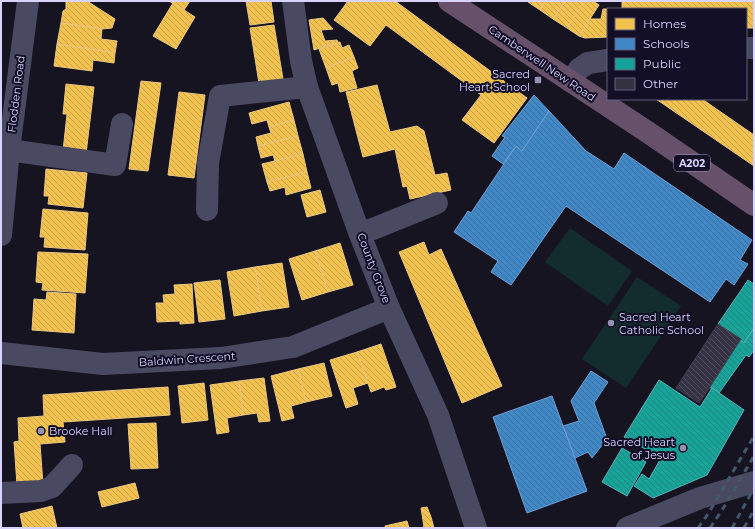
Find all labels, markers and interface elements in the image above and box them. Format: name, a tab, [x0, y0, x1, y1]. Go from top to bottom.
legend	[607, 8, 747, 100]
text: Homes	[643, 16, 686, 31]
street label: Camberwell New Road	[486, 22, 598, 104]
text: Schools	[643, 36, 689, 51]
street label: Flodden Road	[4, 55, 28, 133]
text: Public	[643, 56, 681, 71]
place label: Sacred Heart School	[459, 67, 530, 94]
marker: Sacred Heart School	[533, 75, 543, 85]
text: Other	[643, 76, 678, 91]
road number: A202	[674, 155, 710, 171]
street label: County Grove	[354, 231, 394, 305]
place label: Sacred Heart Catholic School	[619, 310, 704, 337]
marker: Sacred Heart Catholic School	[606, 318, 616, 328]
street label: Baldwin Crescent	[138, 349, 236, 369]
place label: Brooke Hall	[49, 424, 113, 438]
marker: Brooke Hall	[36, 426, 46, 436]
place label: Sacred Heart of Jesus	[603, 435, 676, 462]
marker: Sacred Heart of Jesus	[678, 443, 688, 453]

